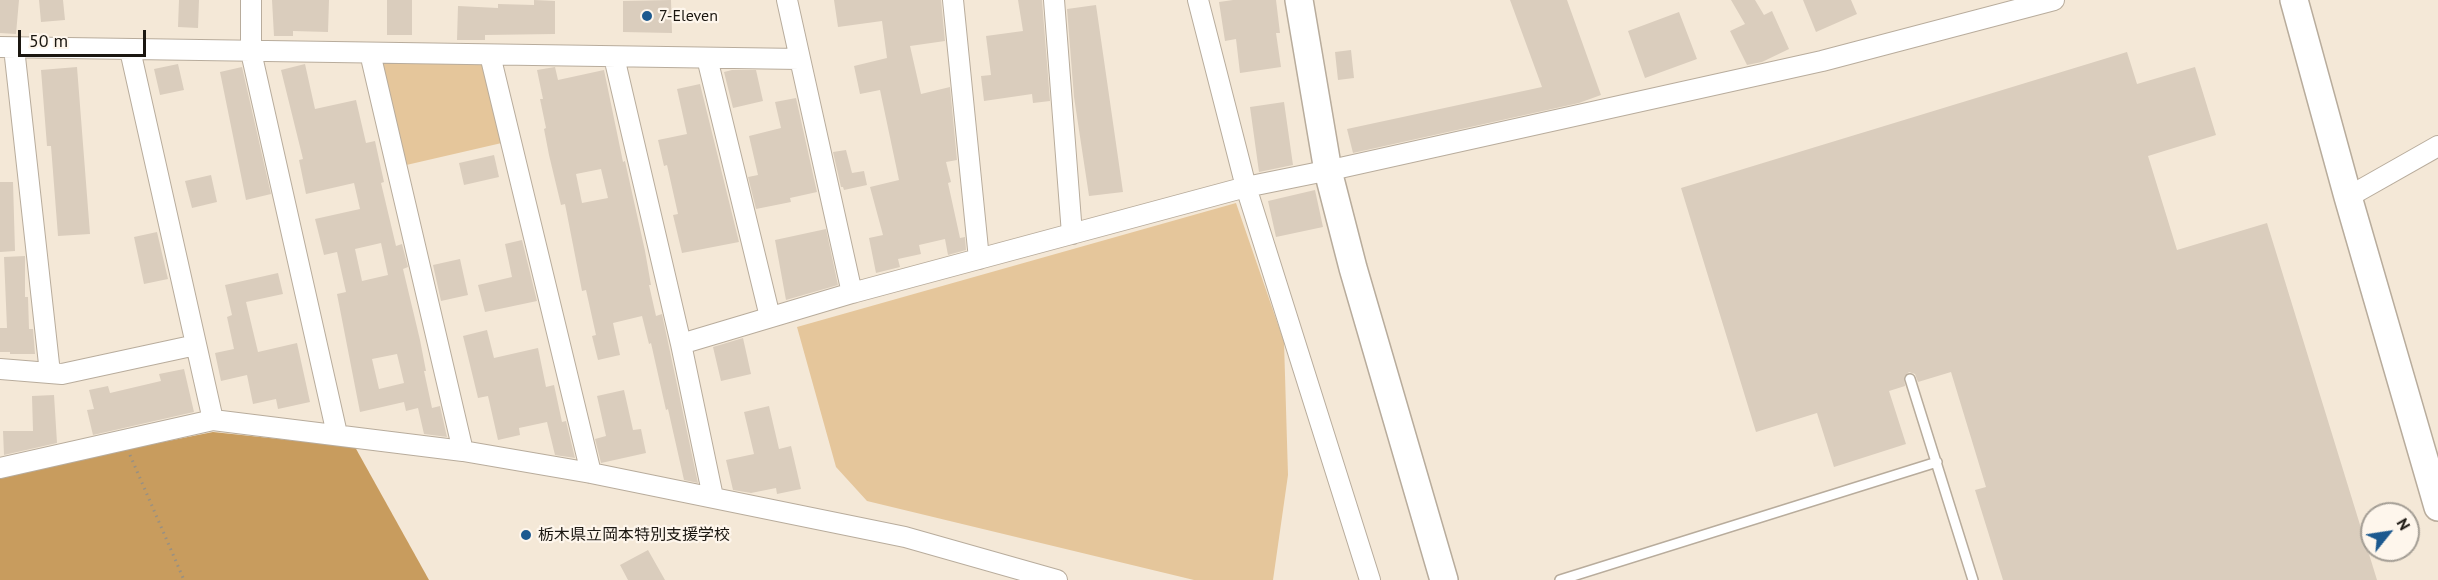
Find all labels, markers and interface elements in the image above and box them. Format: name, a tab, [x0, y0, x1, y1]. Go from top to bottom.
place label: 7-Eleven	[659, 6, 718, 26]
marker: 7-Eleven	[640, 9, 654, 23]
scale bar	[21, 18, 148, 56]
text: 50 m	[29, 29, 68, 52]
north arrow	[2360, 502, 2420, 562]
text: N	[2393, 514, 2415, 534]
place label: 栃木県立岡本特別支援学校	[538, 525, 730, 545]
marker: 栃木県立岡本特別支援学校	[519, 528, 533, 542]

